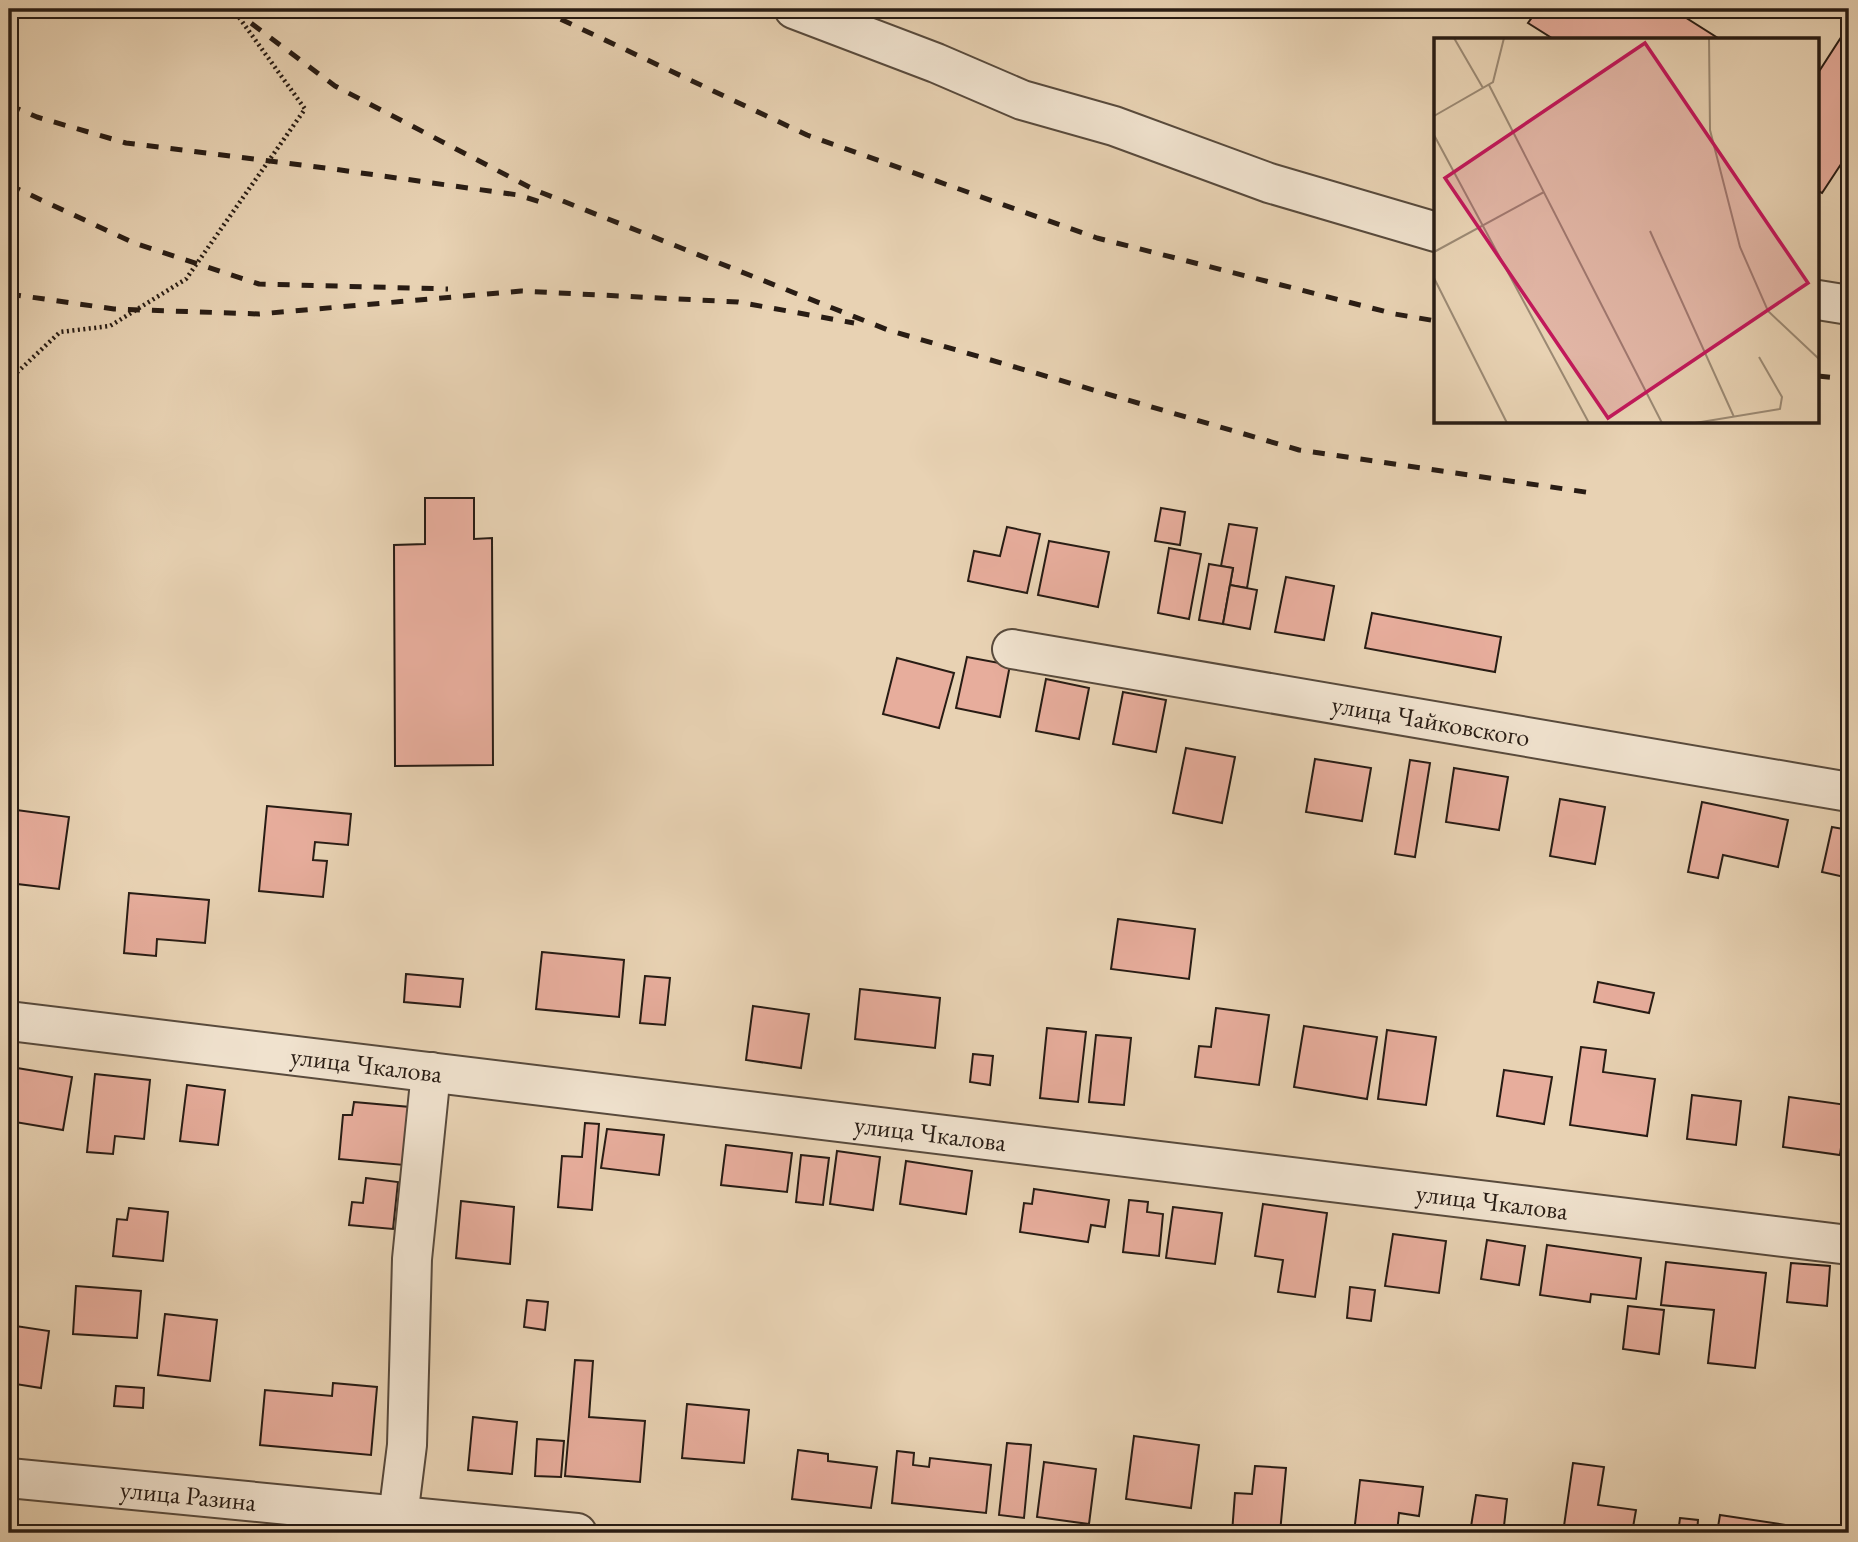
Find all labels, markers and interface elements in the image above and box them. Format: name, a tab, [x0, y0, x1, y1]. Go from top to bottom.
inset map	[1434, 38, 1820, 424]
street label: улица Чайковского	[1329, 687, 1533, 754]
street label: улица Чкалова	[288, 1038, 445, 1091]
street label: улица Чкалова	[852, 1107, 1009, 1159]
street label: улица Чкалова	[1414, 1175, 1571, 1228]
street label: улица Разина	[118, 1472, 258, 1519]

